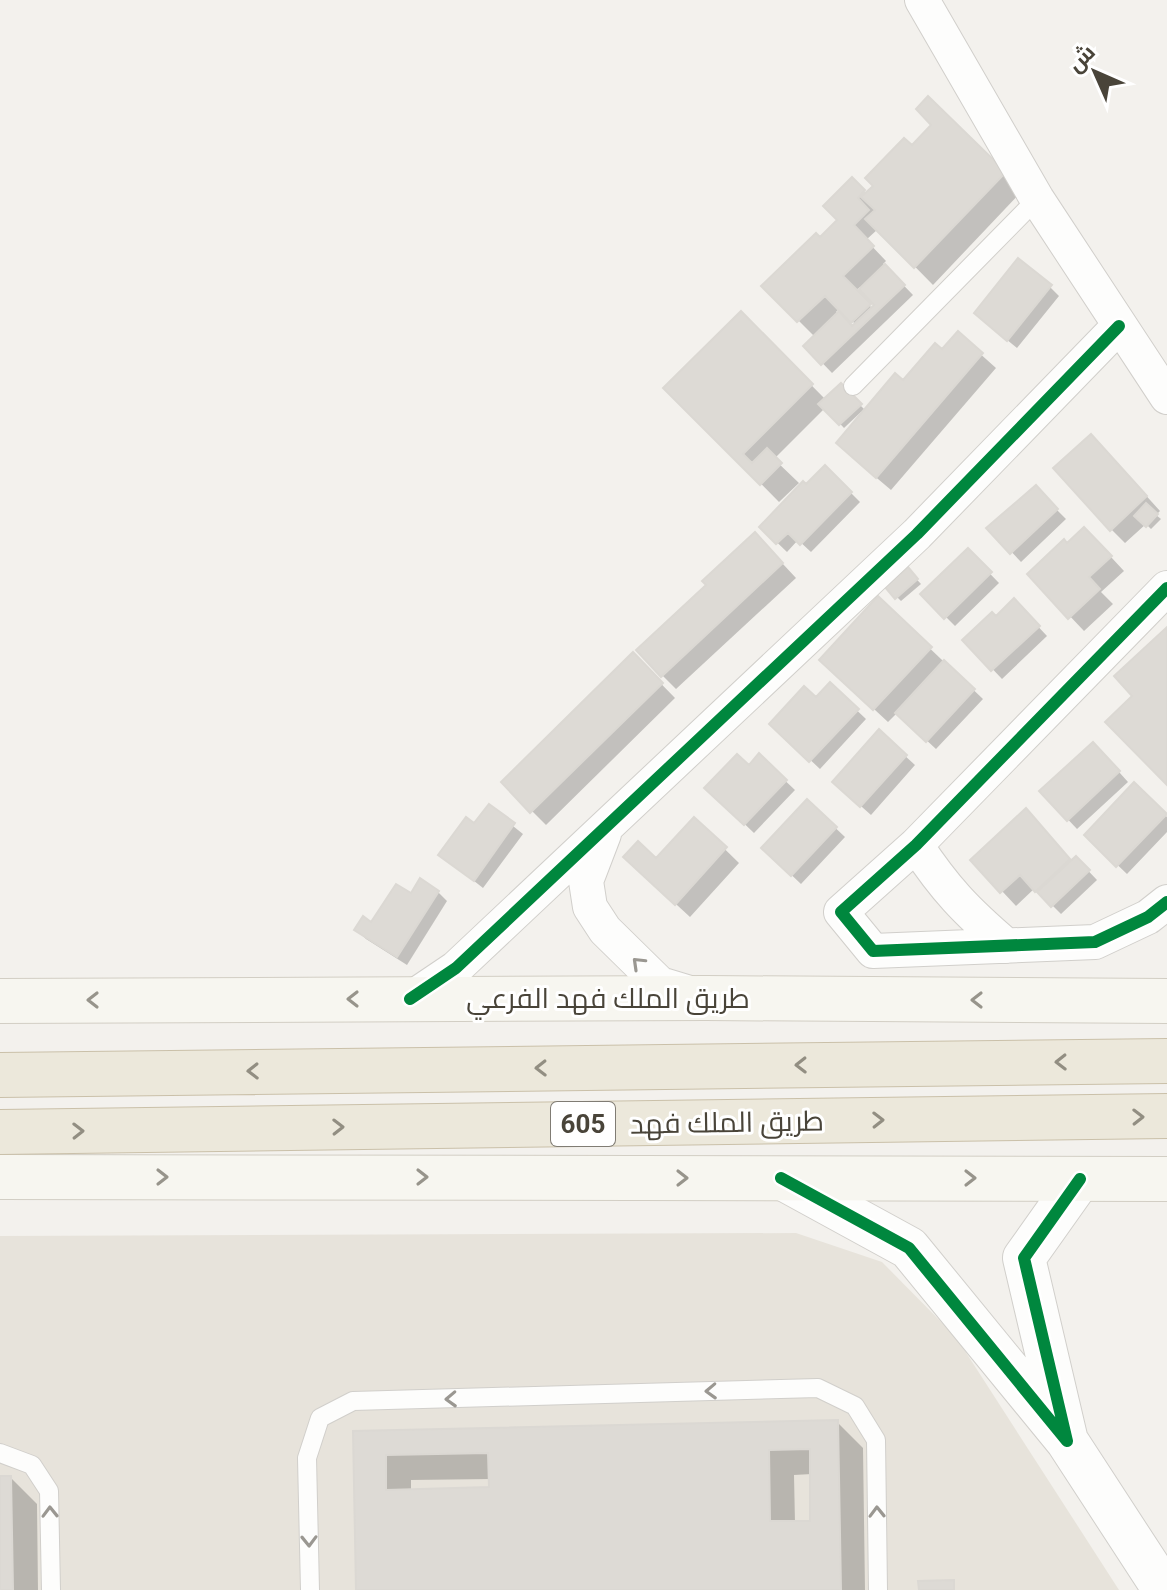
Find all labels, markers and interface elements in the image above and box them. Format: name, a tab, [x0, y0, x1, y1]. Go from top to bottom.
north arrow	[1055, 32, 1135, 112]
text: ش	[1062, 39, 1101, 78]
one-way arrow	[633, 957, 647, 972]
street label: طريق الملك فهد الفرعي	[466, 982, 750, 1020]
one-way arrow	[346, 990, 359, 1008]
one-way arrow	[86, 991, 99, 1009]
one-way arrow	[970, 991, 983, 1008]
one-way arrow	[1054, 1053, 1067, 1071]
one-way arrow	[794, 1056, 807, 1074]
one-way arrow	[534, 1059, 547, 1077]
one-way arrow	[246, 1063, 259, 1080]
road number: 605	[551, 1102, 615, 1146]
street label: طريق الملك فهد	[630, 1104, 824, 1141]
one-way arrow	[1132, 1108, 1145, 1126]
one-way arrow	[872, 1111, 885, 1129]
one-way arrow	[332, 1119, 345, 1136]
one-way arrow	[72, 1122, 85, 1140]
one-way arrow	[156, 1168, 169, 1186]
one-way arrow	[416, 1168, 429, 1186]
one-way arrow	[676, 1169, 689, 1187]
one-way arrow	[964, 1169, 977, 1187]
one-way arrow	[704, 1383, 717, 1400]
one-way arrow	[444, 1390, 457, 1407]
one-way arrow	[41, 1505, 58, 1518]
one-way arrow	[868, 1505, 886, 1518]
one-way arrow	[300, 1535, 318, 1548]

